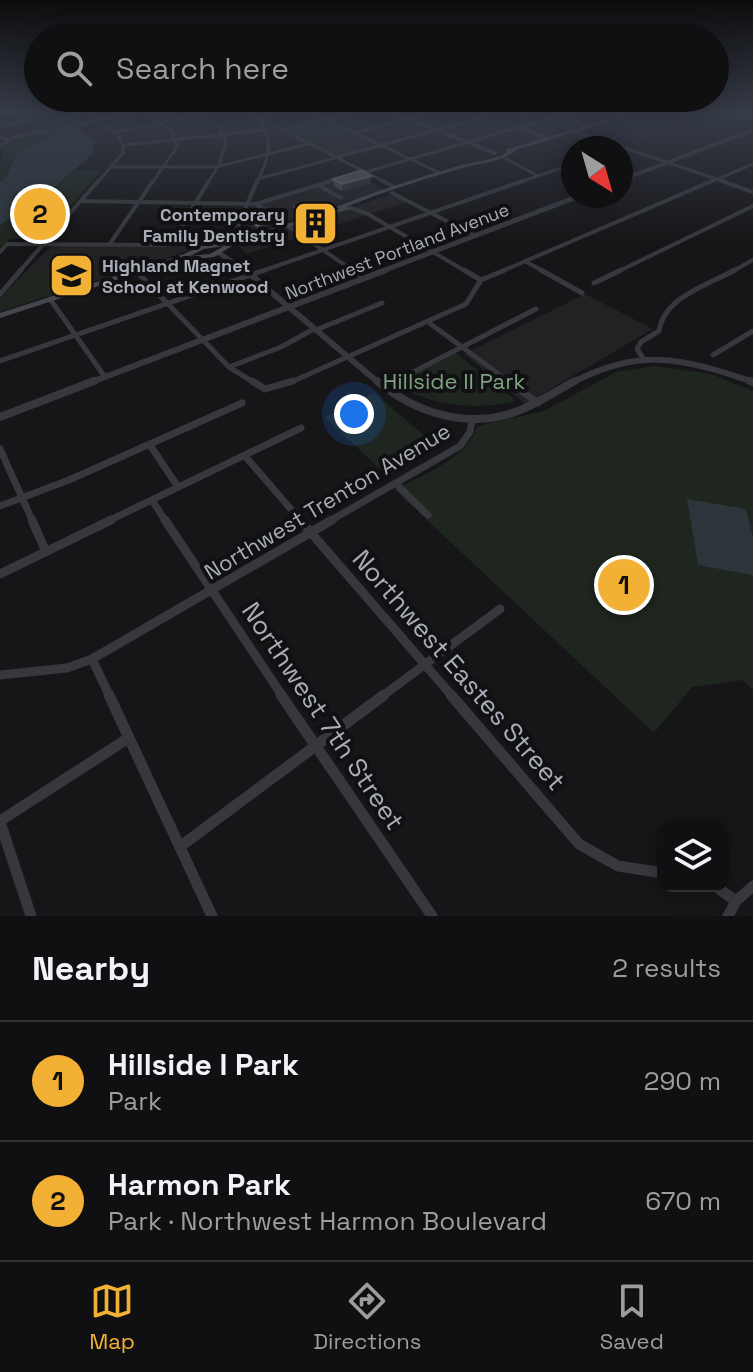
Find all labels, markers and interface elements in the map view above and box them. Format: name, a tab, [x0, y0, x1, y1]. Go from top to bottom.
search box	[24, 24, 729, 112]
icon: search	[52, 46, 96, 90]
text: Search here	[116, 49, 289, 88]
north arrow	[561, 136, 633, 208]
pin: 2	[14, 184, 66, 244]
street label: Northwest Portland Avenue	[282, 198, 512, 304]
building icon: Contemporary Family Dentistry	[292, 200, 340, 248]
place label: Contemporary Family Dentistry	[143, 203, 285, 247]
school or university icon: Highland Magnet School at Kenwood	[47, 251, 95, 299]
place label: Highland Magnet School at Kenwood	[102, 254, 269, 298]
park label: Hillside II Park	[383, 367, 525, 395]
your location	[334, 394, 374, 434]
street label: Northwest Trenton Avenue	[199, 416, 455, 586]
street label: Northwest Eastes Street	[345, 542, 573, 798]
pin: 1	[598, 555, 650, 615]
street label: Northwest 7th Street	[234, 596, 412, 836]
map controls	[657, 820, 729, 892]
button: layers	[657, 820, 729, 892]
text: Nearby	[32, 947, 150, 990]
text: 2 results	[612, 951, 721, 985]
text: Hillside I Park	[108, 1045, 299, 1084]
text: 1	[52, 1064, 64, 1098]
text: 290 m	[644, 1064, 721, 1098]
text: Park	[108, 1084, 162, 1118]
text: Harmon Park	[108, 1165, 291, 1204]
text: 2	[50, 1184, 66, 1218]
text: 670 m	[645, 1184, 721, 1218]
text: Park · Northwest Harmon Boulevard	[108, 1204, 547, 1238]
tab: Map	[89, 1279, 135, 1355]
tab: Directions	[313, 1279, 421, 1355]
tab: Saved	[600, 1279, 664, 1355]

